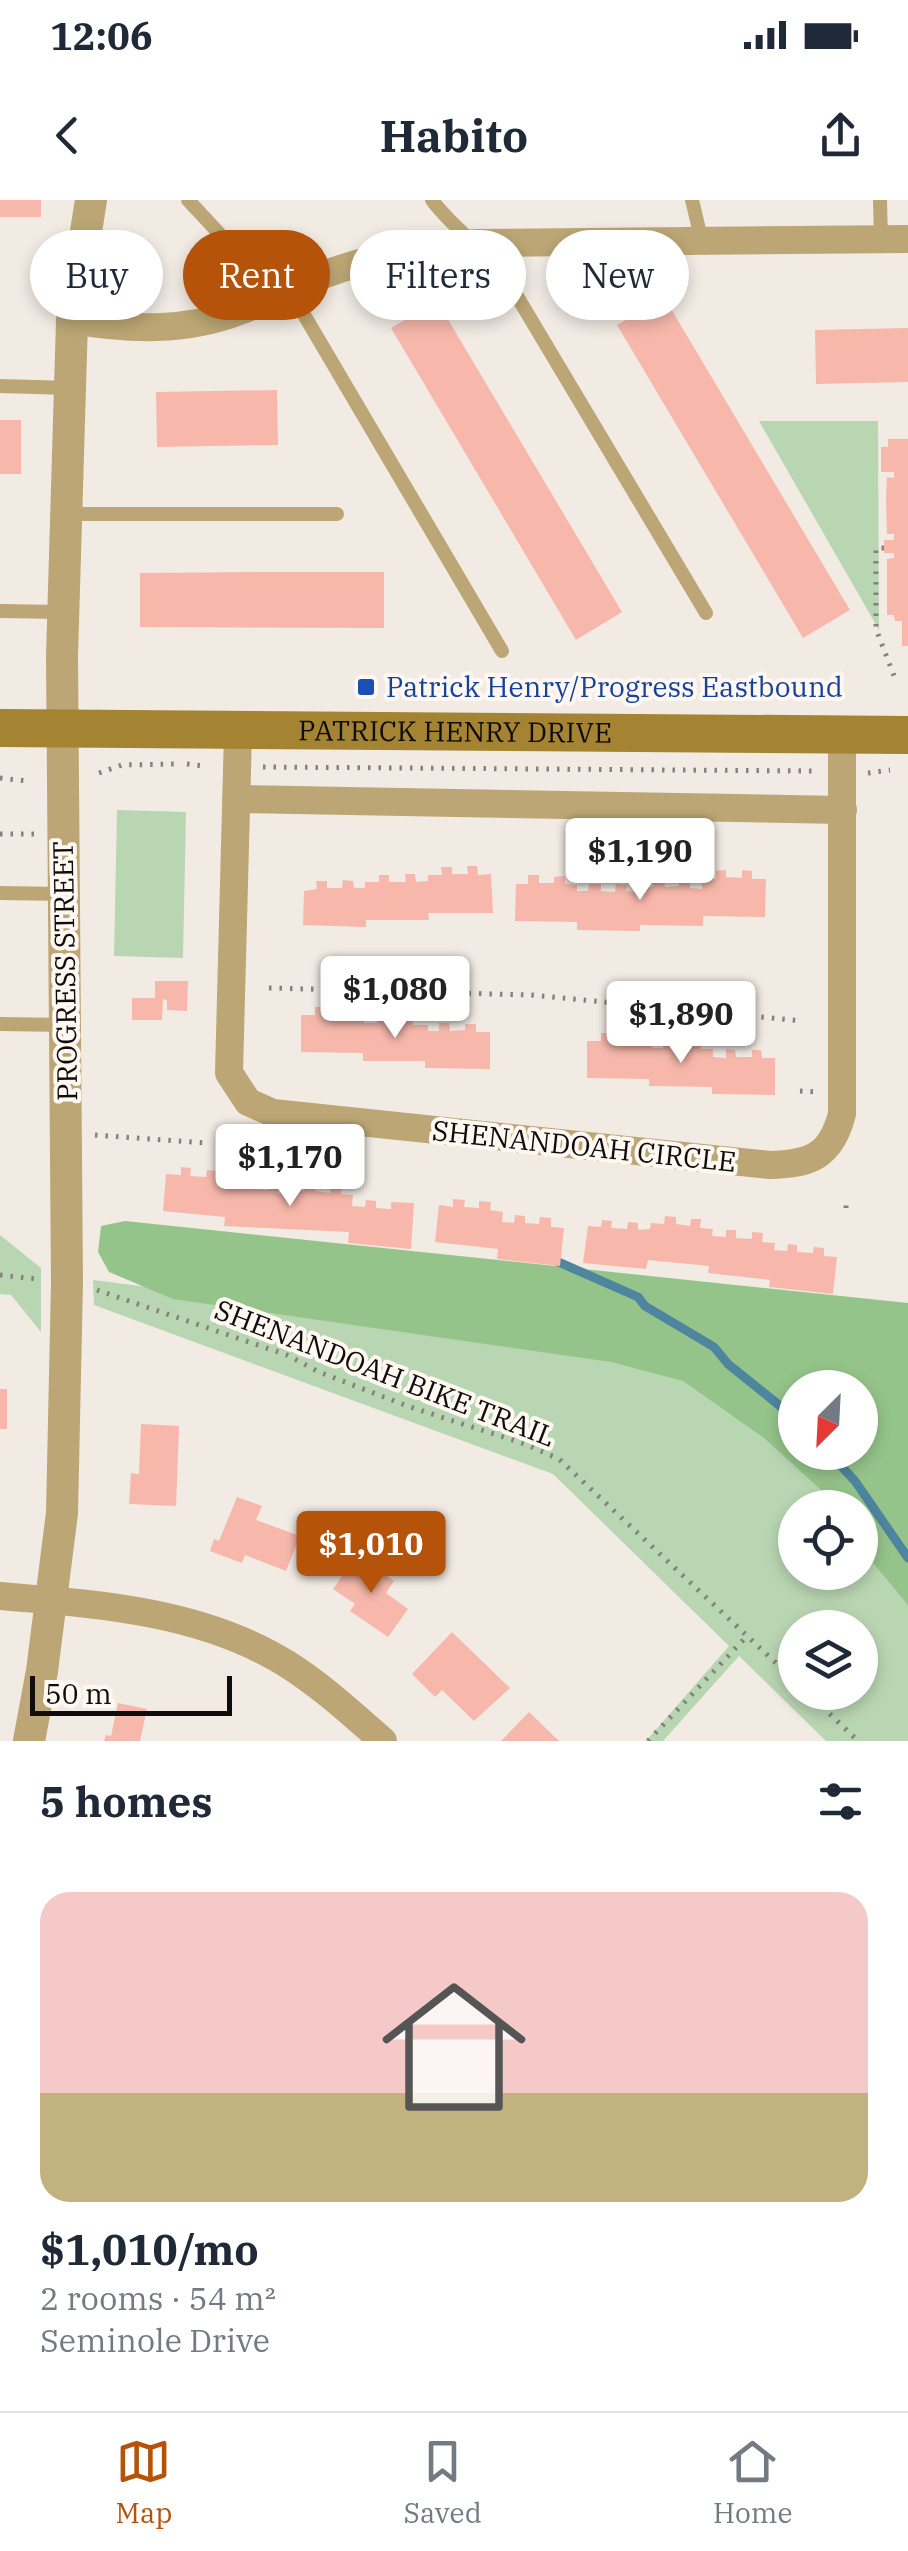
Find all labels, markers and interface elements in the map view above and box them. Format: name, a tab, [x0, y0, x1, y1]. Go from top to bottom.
text: 12:06	[50, 11, 153, 60]
text: Habito	[380, 106, 528, 164]
icon: back	[40, 108, 95, 163]
icon: share	[813, 108, 868, 163]
chip: Buy	[30, 230, 163, 320]
chip: Rent	[183, 230, 330, 320]
chip: Filters	[350, 230, 526, 320]
chip: New	[546, 230, 689, 320]
place label: Patrick Henry/Progress Eastbound	[386, 668, 843, 705]
marker: Patrick Henry/Progress Eastbound	[355, 676, 377, 698]
street label: PATRICK HENRY DRIVE	[298, 711, 612, 751]
pin: $1,190	[559, 818, 721, 903]
text: $1,190	[588, 829, 692, 871]
street label: PROGRESS STREET	[44, 841, 85, 1101]
pin: $1,080	[314, 956, 476, 1041]
text: $1,080	[343, 967, 447, 1009]
pin: $1,890	[600, 981, 762, 1066]
text: $1,890	[629, 992, 733, 1034]
street label: SHENANDOAH CIRCLE	[430, 1111, 738, 1180]
pin: $1,170	[209, 1124, 371, 1209]
text: $1,170	[238, 1135, 342, 1177]
street label: SHENANDOAH BIKE TRAIL	[210, 1290, 561, 1455]
north arrow	[778, 1370, 878, 1470]
map controls	[778, 1370, 878, 1710]
button: locate	[778, 1490, 878, 1590]
pin: $1,010	[290, 1511, 452, 1596]
text: $1,010	[319, 1522, 423, 1564]
button: layers	[778, 1610, 878, 1710]
scale bar	[30, 1671, 232, 1716]
text: 50 m	[45, 1675, 112, 1712]
text: 5 homes	[40, 1774, 213, 1829]
icon: filters	[813, 1774, 868, 1829]
icon: home	[364, 1957, 544, 2137]
text: $1,010/mo	[40, 2222, 259, 2277]
text: 2 rooms · 54 m²	[40, 2277, 276, 2319]
text: Seminole Drive	[40, 2319, 270, 2361]
tab: Map	[116, 2434, 172, 2531]
tab: Saved	[403, 2434, 482, 2531]
tab: Home	[713, 2434, 792, 2531]

